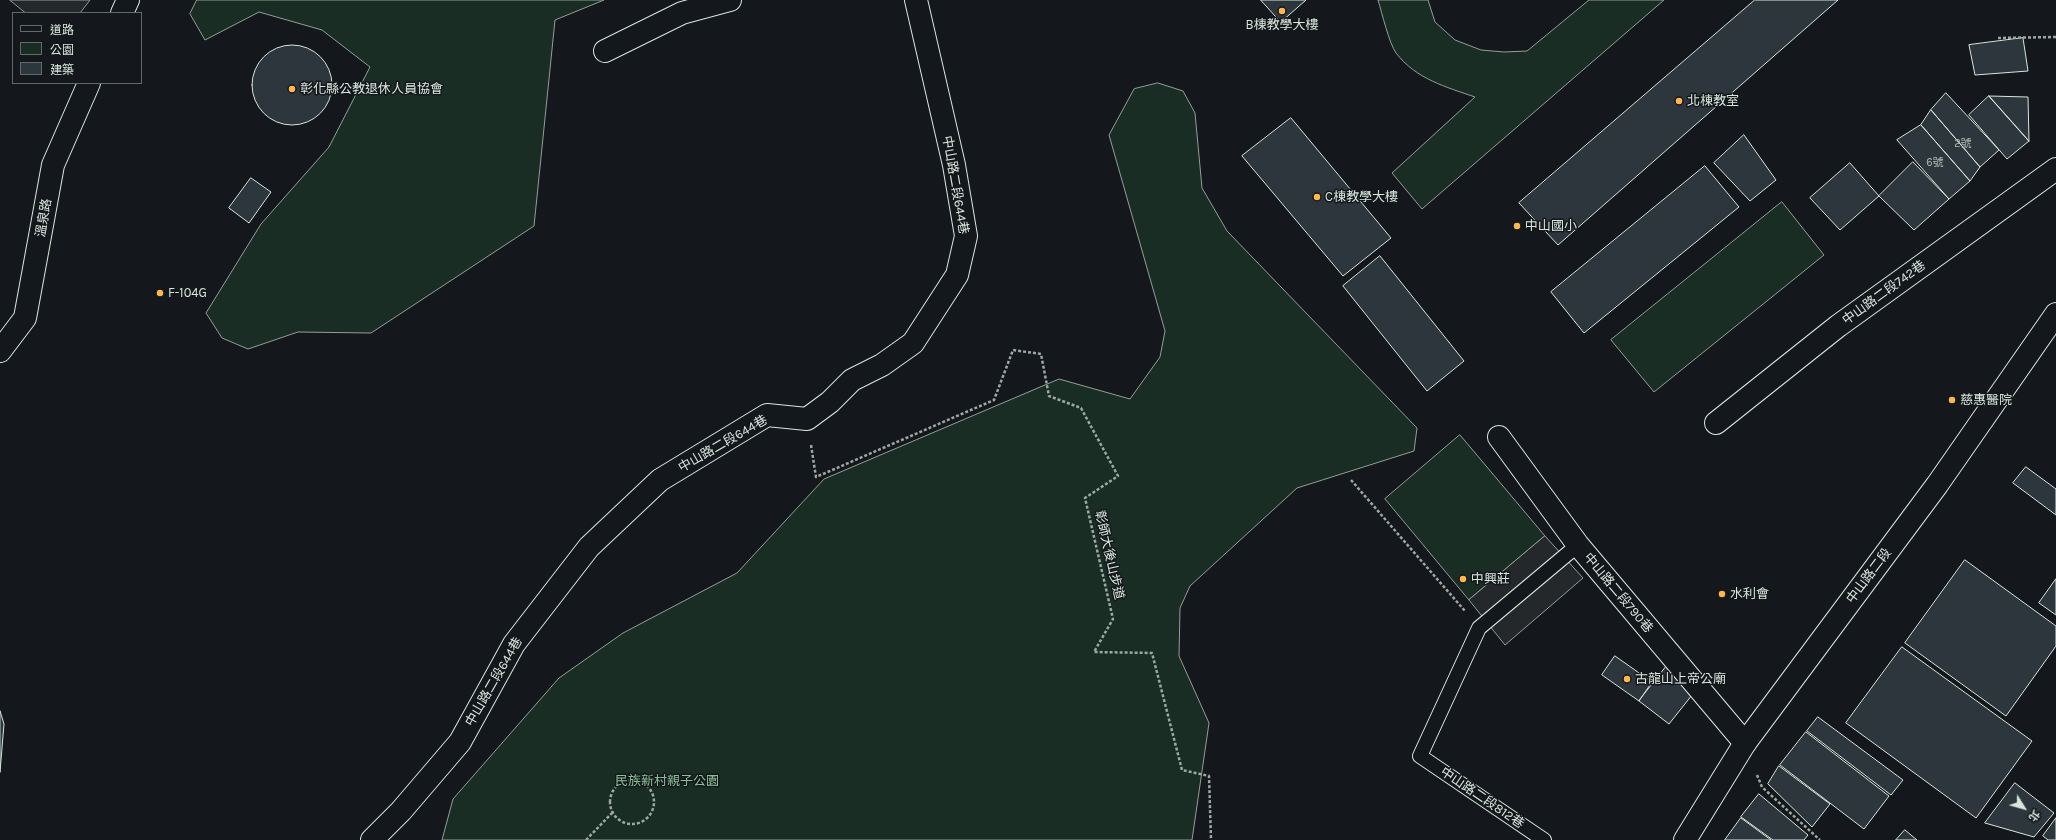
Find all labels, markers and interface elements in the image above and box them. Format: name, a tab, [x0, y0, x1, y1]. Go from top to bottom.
marker: B棟教學大樓	[1277, 6, 1287, 16]
legend	[12, 12, 142, 84]
place label: B棟教學大樓	[1245, 17, 1319, 33]
text: 道路	[50, 23, 74, 37]
text: 公園	[50, 43, 74, 57]
text: 建築	[50, 63, 74, 77]
place label: 彰化縣公教退休人員協會	[300, 81, 443, 97]
marker: 彰化縣公教退休人員協會	[287, 84, 297, 94]
place label: 北棟教室	[1687, 93, 1739, 109]
marker: 北棟教室	[1674, 96, 1684, 106]
street label: 中山路二段644巷	[939, 134, 971, 236]
house number: 2號	[1954, 137, 1972, 151]
house number: 6號	[1926, 156, 1944, 170]
place label: C棟教學大樓	[1325, 189, 1398, 205]
marker: C棟教學大樓	[1312, 192, 1322, 202]
street label: 溫泉路	[33, 197, 55, 239]
place label: 中山國小	[1525, 218, 1577, 234]
marker: 中山國小	[1512, 221, 1522, 231]
street label: 中山路二段742巷	[1839, 258, 1929, 328]
place label: F-104G	[168, 285, 207, 301]
marker: F-104G	[155, 288, 165, 298]
place label: 慈惠醫院	[1960, 392, 2012, 408]
marker: 慈惠醫院	[1947, 395, 1957, 405]
street label: 中山路二段644巷	[676, 412, 770, 476]
street label: 彰師大後山步道	[1091, 509, 1127, 601]
street label: 中山路二段	[1843, 545, 1895, 607]
street label: 中山路二段790巷	[1580, 550, 1656, 636]
place label: 中興莊	[1471, 571, 1510, 587]
marker: 中興莊	[1458, 574, 1468, 584]
place label: 水利會	[1730, 586, 1769, 602]
marker: 水利會	[1717, 589, 1727, 599]
street label: 中山路二段644巷	[462, 635, 526, 729]
place label: 古龍山上帝公廟	[1635, 671, 1726, 687]
marker: 古龍山上帝公廟	[1622, 674, 1632, 684]
street label: 中山路二段812巷	[1437, 764, 1527, 832]
park label: 民族新村親子公園	[615, 773, 719, 789]
north arrow	[2004, 788, 2044, 828]
text: 北	[2025, 807, 2042, 824]

